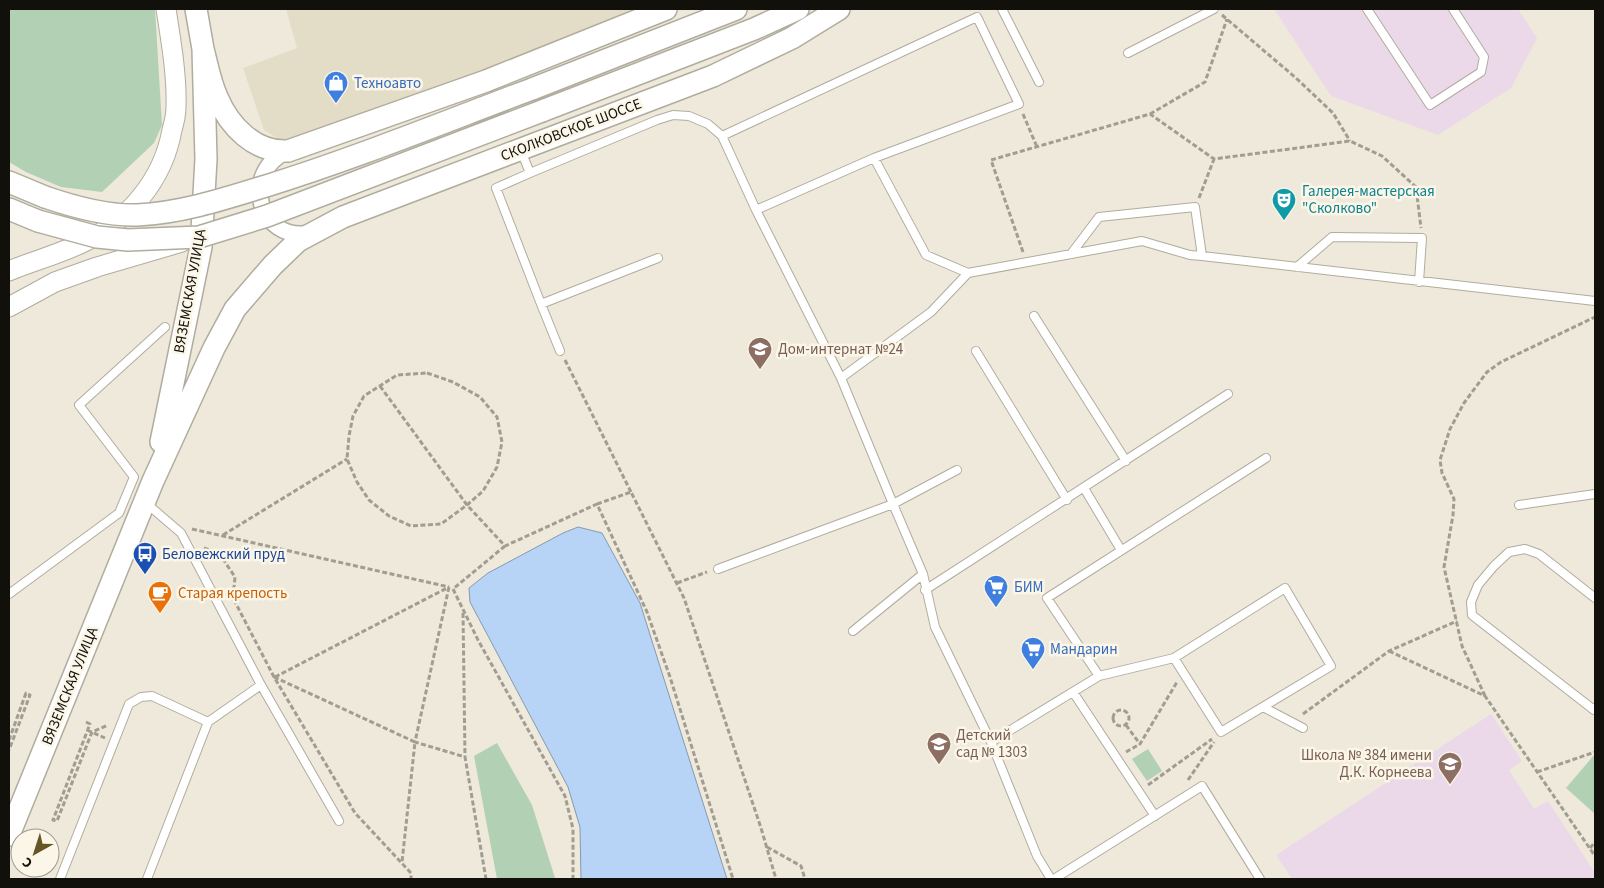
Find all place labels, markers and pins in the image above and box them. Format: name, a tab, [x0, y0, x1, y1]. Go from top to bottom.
shop icon: Техноавто	[323, 70, 349, 104]
place label: Техноавто	[354, 73, 421, 94]
place label: Галерея-мастерская "Сколково"	[1302, 181, 1435, 219]
theatre icon: Галерея-мастерская "Сколково"	[1271, 187, 1297, 221]
school or university icon: Дом-интернат №24	[747, 336, 773, 370]
place label: Дом-интернат №24	[778, 339, 904, 360]
bus stop icon: Беловежский пруд	[132, 541, 158, 575]
place label: Беловежский пруд	[162, 544, 285, 565]
supermarket icon: БИМ	[983, 574, 1009, 608]
place label: БИМ	[1014, 577, 1043, 598]
cafe icon: Старая крепость	[147, 580, 173, 614]
place label: Старая крепость	[178, 583, 287, 604]
supermarket icon: Мандарин	[1020, 636, 1046, 670]
place label: Мандарин	[1050, 639, 1118, 660]
place label: Детский сад № 1303	[956, 725, 1027, 763]
school or university icon: Детский сад № 1303	[926, 731, 952, 765]
place label: Школа № 384 имени Д.К. Корнеева	[1301, 745, 1432, 783]
school or university icon: Школа № 384 имени Д.К. Корнеева	[1437, 751, 1463, 785]

